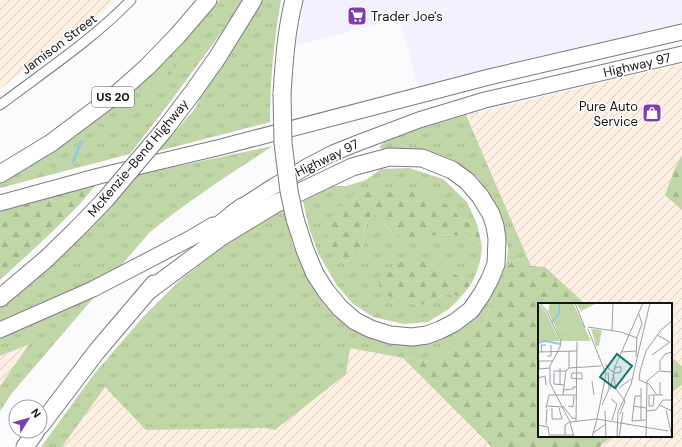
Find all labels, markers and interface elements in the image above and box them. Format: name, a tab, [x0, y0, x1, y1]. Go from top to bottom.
supermarket icon: Trader Joe's	[346, 5, 368, 27]
place label: Trader Joe's	[371, 8, 443, 25]
street label: Jamison Street	[18, 10, 100, 78]
street label: Highway 97	[602, 49, 672, 81]
road number: US 20	[92, 87, 134, 107]
street label: McKenzie-Bend Highway	[84, 96, 192, 220]
place label: Pure Auto Service	[579, 98, 638, 130]
shop icon: Pure Auto Service	[641, 102, 663, 124]
street label: Highway 97	[292, 135, 362, 181]
inset map	[538, 303, 672, 437]
north arrow	[8, 399, 48, 439]
text: N	[28, 406, 44, 420]

